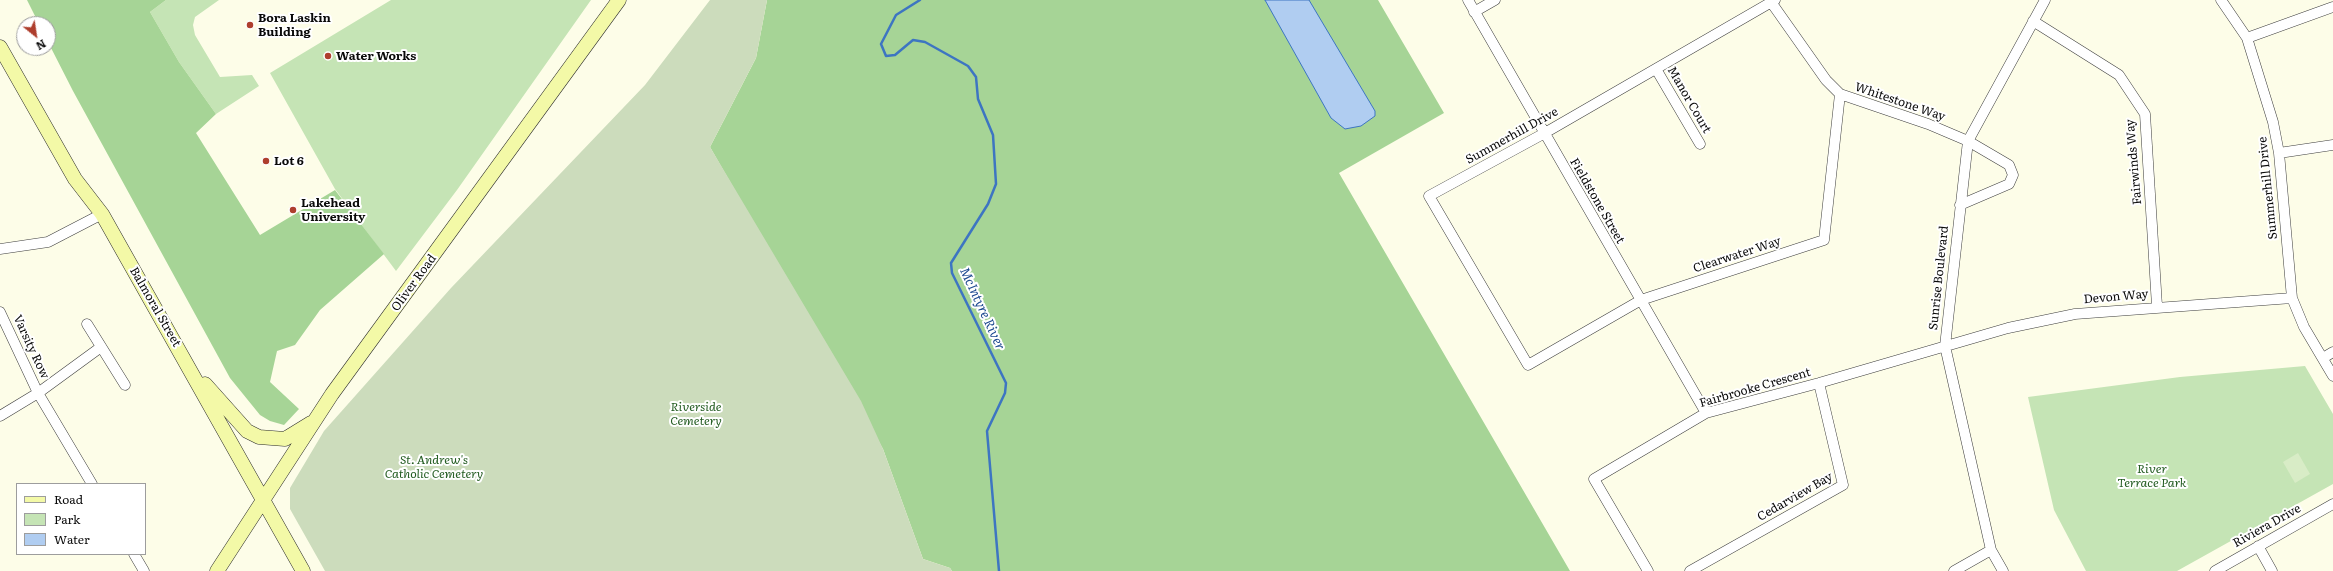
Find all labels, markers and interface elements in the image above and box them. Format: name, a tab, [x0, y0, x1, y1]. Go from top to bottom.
place label: Bora Laskin Building	[258, 11, 331, 39]
north arrow	[16, 16, 56, 56]
marker: Bora Laskin Building	[245, 20, 255, 30]
text: N	[34, 36, 50, 55]
place label: Water Works	[336, 49, 416, 63]
marker: Water Works	[323, 51, 333, 61]
street label: Manor Court	[1664, 64, 1714, 136]
street label: Whitestone Way	[1853, 80, 1947, 124]
street label: Summerhill Drive	[1463, 105, 1561, 167]
street label: Fairwinds Way	[2123, 119, 2145, 205]
street label: Summerhill Drive	[2255, 136, 2281, 240]
place label: Lot 6	[274, 154, 304, 168]
marker: Lot 6	[261, 156, 271, 166]
street label: Fieldstone Street	[1567, 156, 1627, 246]
place label: Lakehead University	[301, 196, 365, 224]
marker: Lakehead University	[288, 205, 298, 215]
street label: Sunrise Boulevard	[1926, 225, 1952, 331]
street label: Clearwater Way	[1691, 234, 1783, 276]
street label: Oliver Road	[389, 252, 439, 314]
street label: Balmoral Street	[126, 265, 184, 349]
water label: McIntyre River	[956, 265, 1008, 353]
street label: Devon Way	[2083, 287, 2149, 307]
street label: Varsity Row	[10, 313, 52, 381]
street label: Fairbrooke Crescent	[1698, 365, 1812, 411]
park label: Riverside Cemetery	[670, 400, 722, 428]
park label: St. Andrew's Catholic Cemetery	[385, 453, 483, 481]
park label: River Terrace Park	[2118, 462, 2186, 490]
street label: Cedarview Bay	[1755, 470, 1835, 524]
legend	[16, 483, 146, 555]
text: Road	[54, 490, 83, 508]
street label: Riviera Drive	[2230, 501, 2304, 551]
text: Park	[54, 510, 80, 528]
text: Water	[54, 530, 90, 548]

